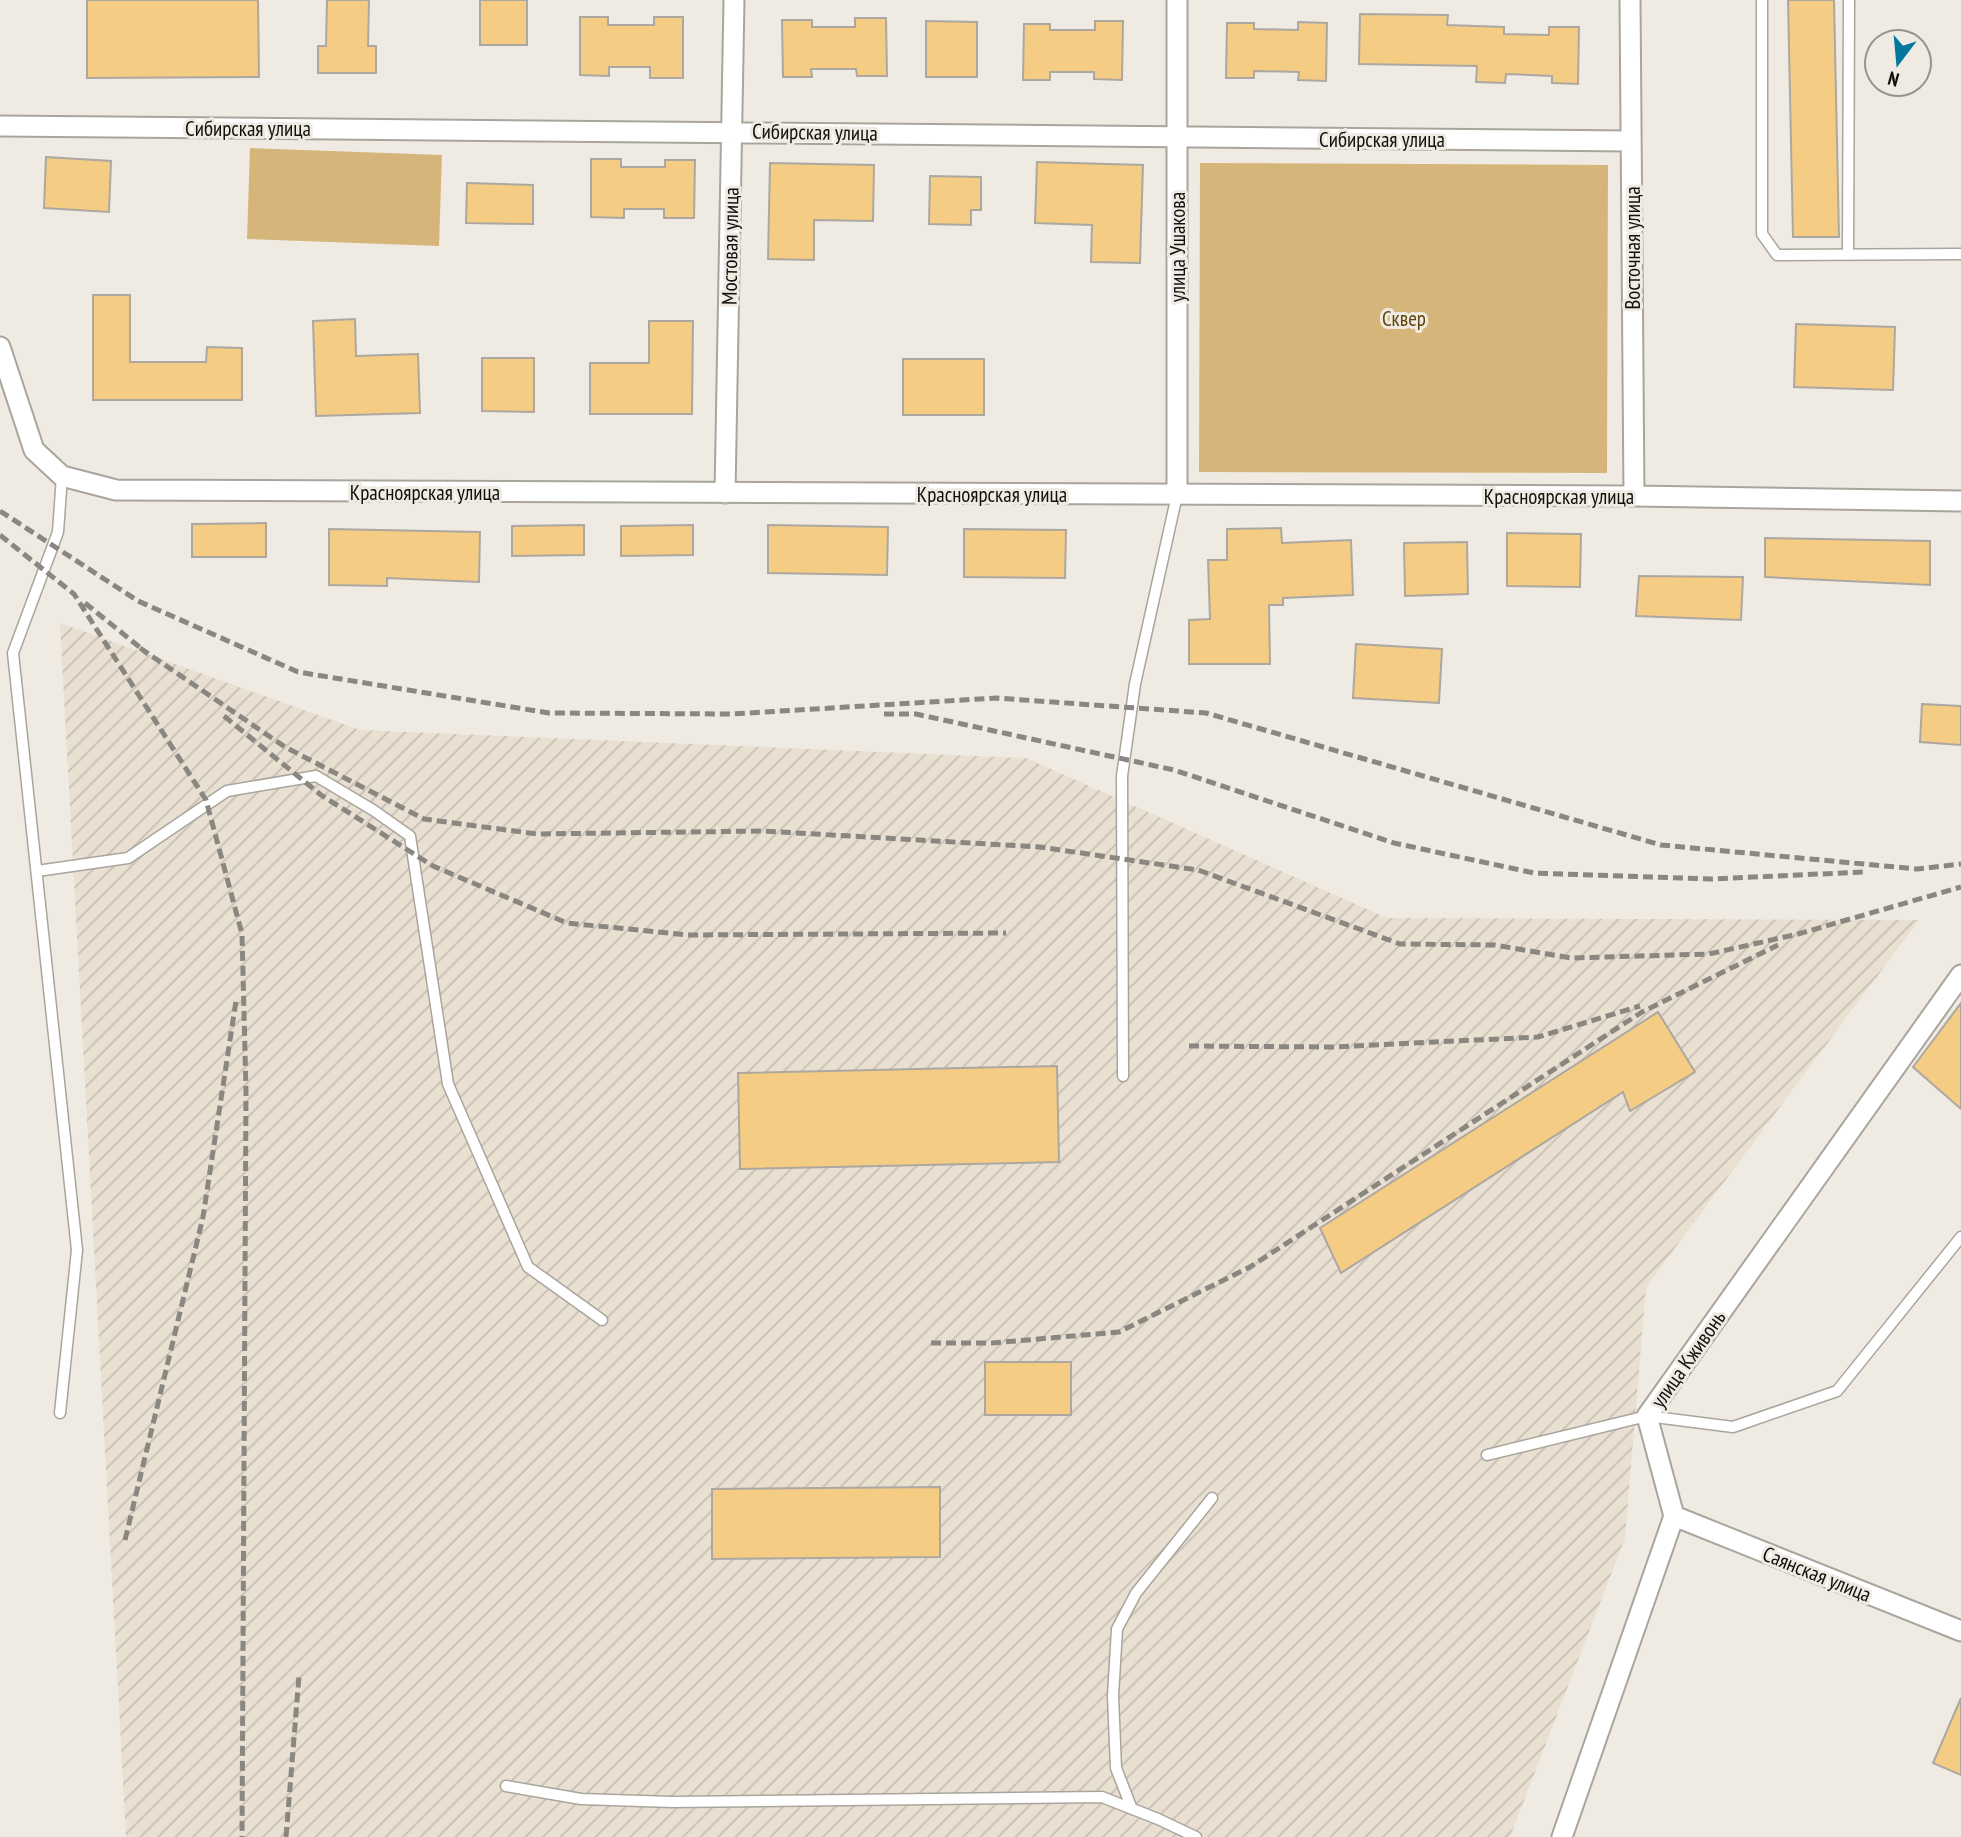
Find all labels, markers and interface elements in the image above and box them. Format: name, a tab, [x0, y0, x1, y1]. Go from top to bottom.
north arrow	[1863, 28, 1933, 98]
text: N	[1885, 66, 1902, 92]
street label: Сибирская улица	[185, 115, 311, 142]
street label: Сибирская улица	[752, 117, 878, 147]
street label: Сибирская улица	[1319, 126, 1445, 153]
street label: Восточная улица	[1619, 186, 1646, 310]
street label: Мостовая улица	[715, 187, 745, 305]
street label: улица Ушакова	[1164, 192, 1191, 302]
park label: Сквер	[1382, 305, 1426, 332]
street label: Красноярская улица	[350, 479, 500, 506]
street label: Красноярская улица	[917, 481, 1067, 508]
street label: Красноярская улица	[1484, 483, 1634, 510]
street label: улица Кживонь	[1645, 1305, 1731, 1413]
street label: Саянская улица	[1759, 1540, 1875, 1608]

